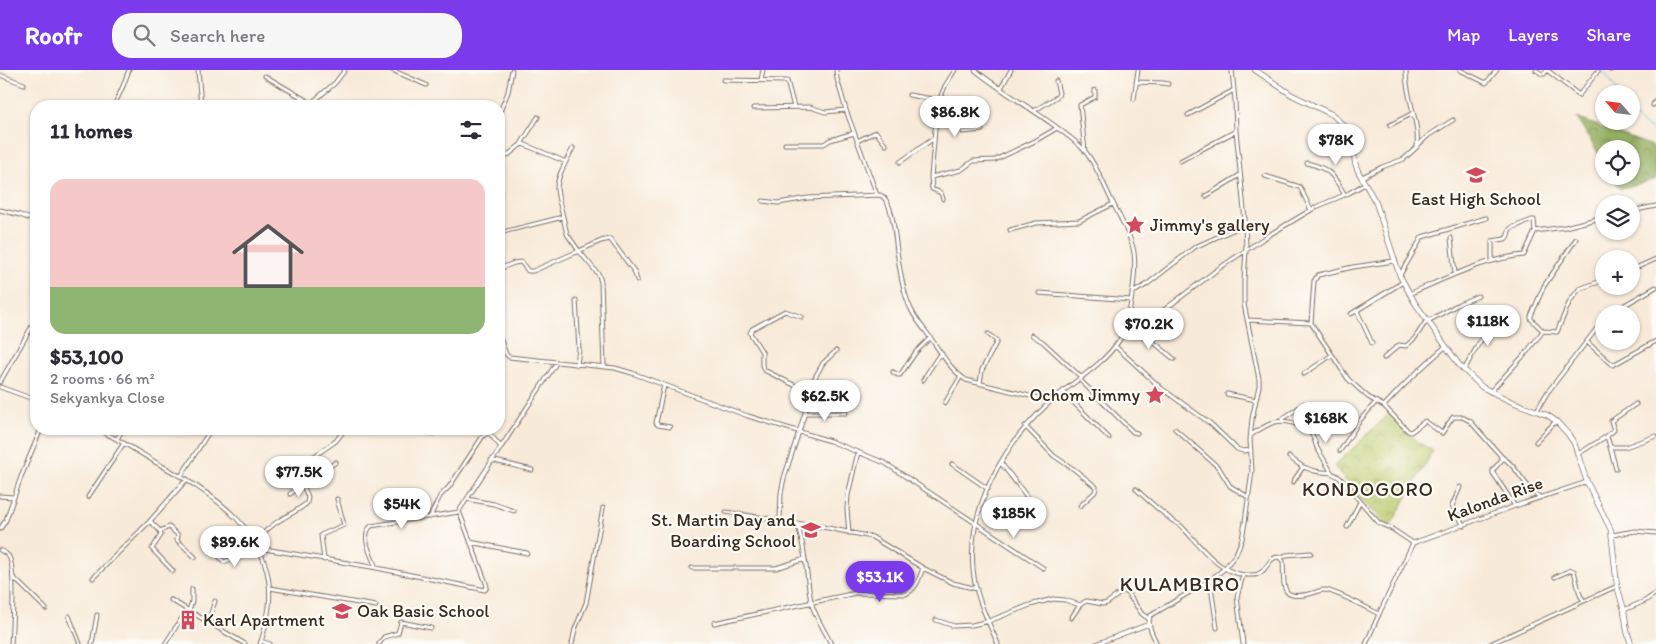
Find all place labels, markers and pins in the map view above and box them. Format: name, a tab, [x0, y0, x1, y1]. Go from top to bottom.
pin: $86.8K	[914, 96, 996, 138]
pin: $78K	[1306, 124, 1366, 166]
school or university icon: East High School	[1465, 164, 1487, 186]
place label: East High School	[1411, 188, 1541, 210]
place icon: Jimmy's gallery	[1124, 214, 1146, 236]
place label: Jimmy's gallery	[1150, 214, 1270, 236]
pin: $118K	[1453, 304, 1523, 347]
pin: $70.2K	[1108, 308, 1190, 350]
pin: $62.5K	[784, 380, 866, 422]
place label: Ochom Jimmy	[1029, 384, 1140, 406]
place icon: Ochom Jimmy	[1144, 384, 1166, 406]
pin: $168K	[1291, 402, 1361, 444]
pin: $77.5K	[258, 456, 340, 498]
pin: $54K	[372, 488, 432, 530]
pin: $185K	[979, 496, 1049, 539]
place label: St. Martin Day and Boarding School	[651, 509, 796, 552]
school or university icon: St. Martin Day and Boarding School	[800, 519, 822, 541]
pin: $89.6K	[194, 526, 276, 568]
pin: $53.1K	[839, 560, 921, 603]
school or university icon: Oak Basic School	[331, 600, 353, 622]
place label: Oak Basic School	[357, 600, 489, 622]
building icon: Karl Apartment	[177, 609, 199, 631]
place label: Karl Apartment	[203, 609, 325, 631]

